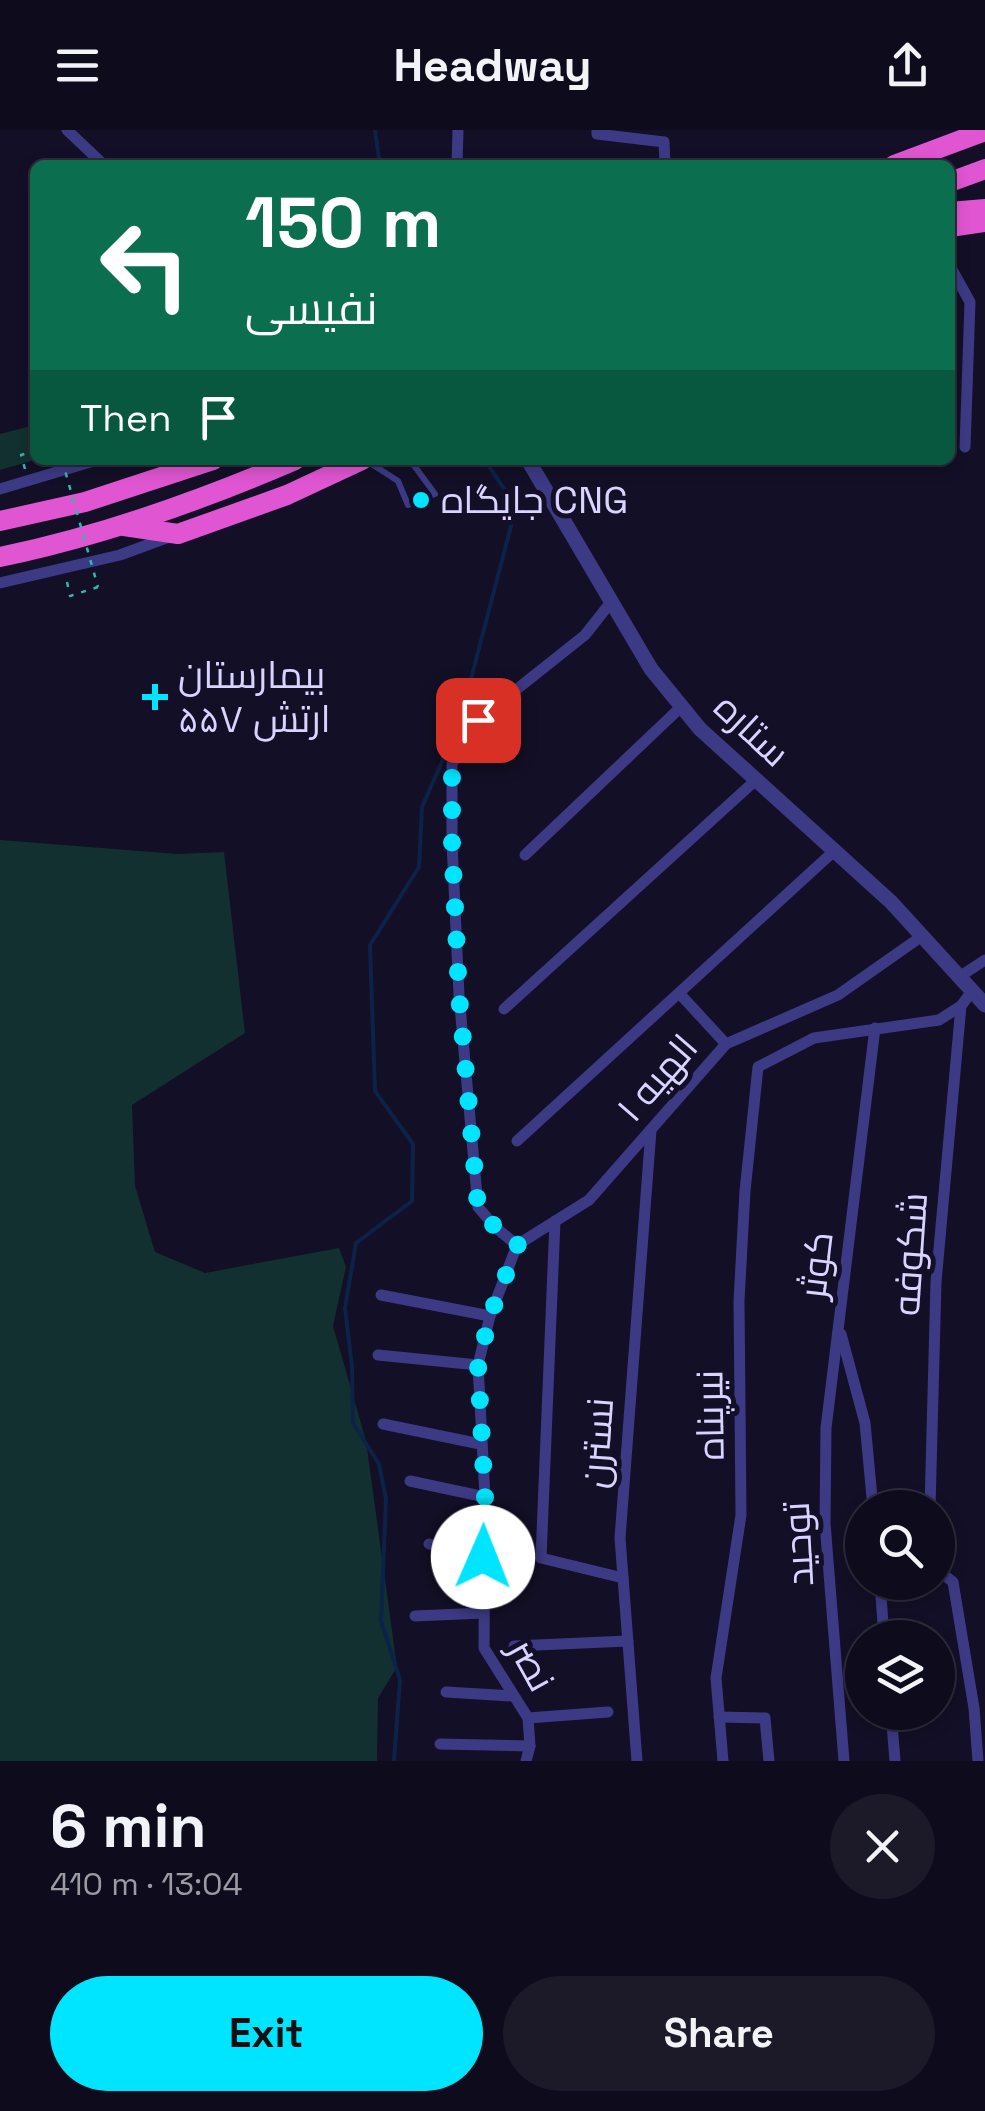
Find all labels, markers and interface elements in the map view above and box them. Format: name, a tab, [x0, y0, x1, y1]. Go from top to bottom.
text: Headway	[393, 37, 592, 94]
icon: menu	[50, 38, 105, 93]
icon: share	[880, 38, 935, 93]
text: 150 m	[245, 178, 442, 267]
icon: left	[80, 200, 210, 330]
text: نفیسی	[245, 280, 377, 337]
icon: arrive	[191, 390, 246, 445]
text: Then	[80, 394, 171, 442]
place label: جایگاه CNG	[441, 476, 628, 524]
marker: جایگاه CNG	[410, 489, 432, 511]
place label: بیمارستان ۵۵۷ ارتش	[178, 651, 331, 743]
pin	[436, 678, 521, 763]
street label: ستاره	[704, 683, 800, 777]
marker: بیمارستان ۵۵۷ ارتش	[142, 684, 168, 710]
icon: arrive	[451, 693, 506, 748]
street label: الهیه ۱	[606, 1024, 708, 1132]
street label: شکوفه	[882, 1191, 938, 1317]
street label: کوثر	[788, 1229, 844, 1303]
street label: نیرپناه	[685, 1369, 736, 1461]
street label: نسترن	[570, 1396, 624, 1490]
map controls	[845, 1490, 955, 1730]
button: search	[845, 1490, 955, 1600]
street label: توحید	[772, 1500, 824, 1588]
position arrow	[431, 1505, 535, 1609]
button: layers	[845, 1620, 955, 1730]
street label: نصر	[497, 1629, 566, 1700]
text: 6 min	[50, 1788, 206, 1865]
button: close	[830, 1794, 935, 1899]
text: 410 m · 13:04	[50, 1864, 243, 1904]
button: Exit	[50, 1976, 483, 2091]
button: Share	[503, 1976, 935, 2091]

